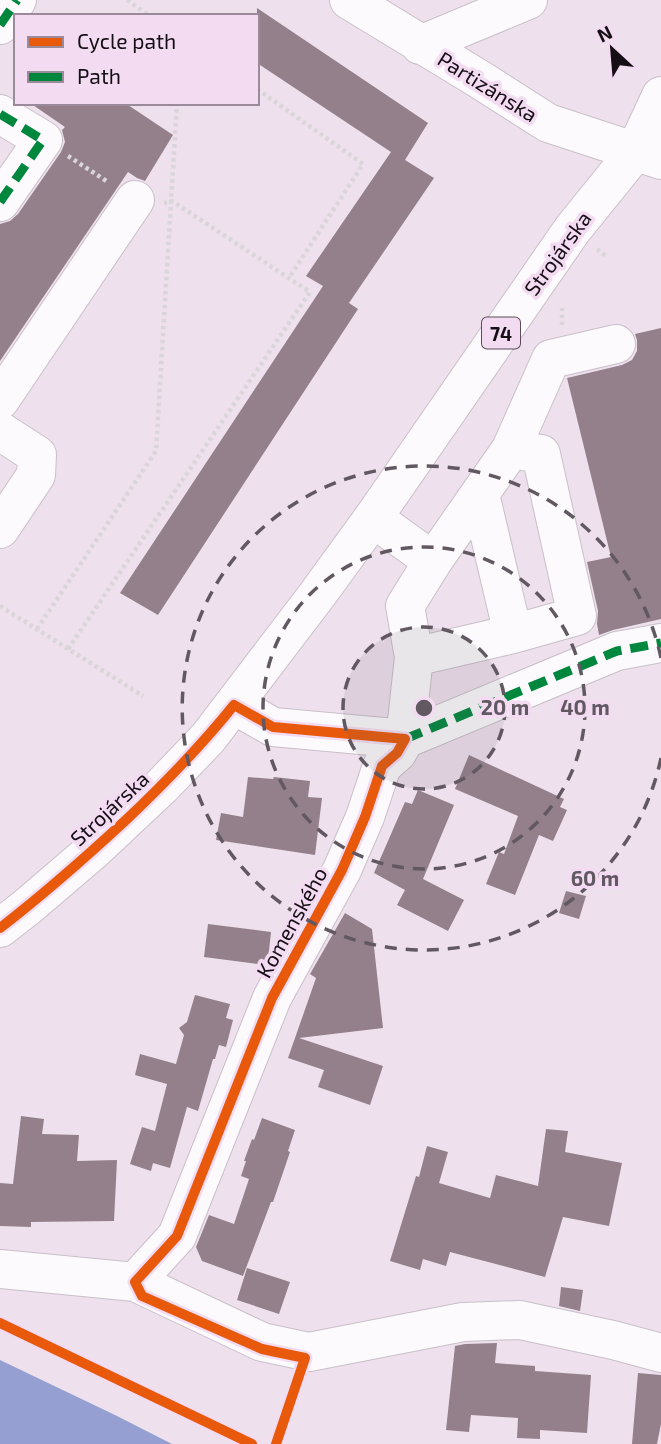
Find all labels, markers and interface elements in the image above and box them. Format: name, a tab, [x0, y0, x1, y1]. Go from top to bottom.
legend	[14, 14, 259, 105]
north arrow	[577, 14, 647, 84]
text: N	[593, 20, 616, 47]
text: Cycle path	[77, 28, 176, 53]
street label: Partizánska	[434, 46, 542, 126]
text: Path	[77, 63, 121, 88]
street label: Strojárska	[518, 206, 597, 301]
road number: 74	[482, 318, 520, 348]
text: 20 m	[481, 694, 529, 719]
text: 40 m	[560, 694, 610, 719]
centre of rings	[412, 696, 436, 720]
street label: Strojárska	[65, 765, 154, 851]
street label: Komenského	[250, 862, 332, 982]
text: 60 m	[571, 865, 619, 890]

